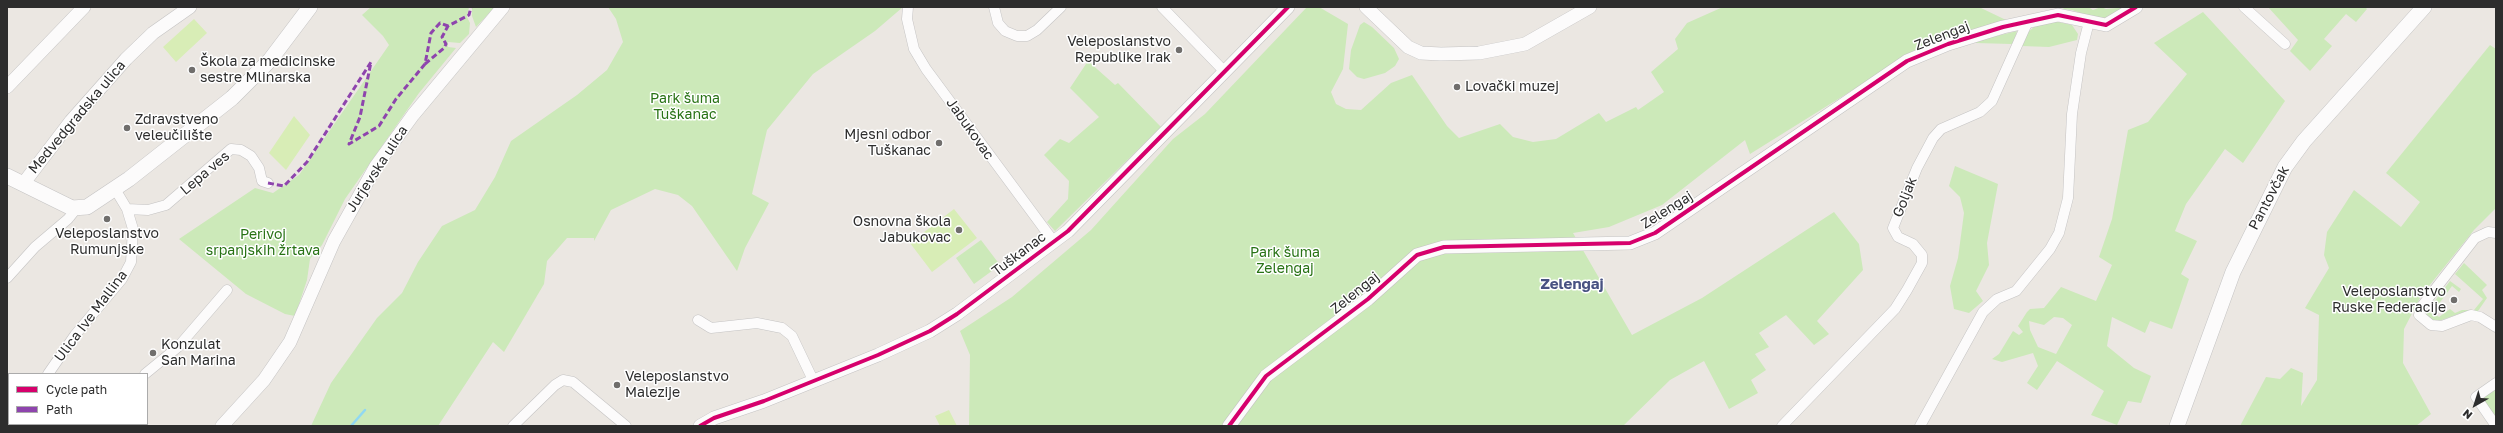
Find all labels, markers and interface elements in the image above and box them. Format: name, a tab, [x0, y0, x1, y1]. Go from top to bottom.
street label: Zelengaj	[1912, 18, 1972, 54]
place label: Veleposlanstvo Republike Irak	[1067, 34, 1171, 66]
marker: Veleposlanstvo Republike Irak	[1174, 45, 1184, 55]
place label: Škola za medicinske sestre Mlinarska	[200, 54, 335, 86]
street label: Medvedgradska ulica	[25, 57, 129, 177]
marker: Škola za medicinske sestre Mlinarska	[187, 65, 197, 75]
place label: Lovački muzej	[1465, 79, 1559, 95]
marker: Lovački muzej	[1452, 82, 1462, 92]
park label: Park šuma Tuškanac	[650, 91, 720, 124]
street label: Jabukovac	[943, 95, 997, 163]
place label: Zdravstveno veleučilište	[135, 112, 219, 144]
marker: Zdravstveno veleučilište	[122, 123, 132, 133]
street label: Jurjevska ulica	[343, 123, 411, 215]
place label: Mjesni odbor Tuškanac	[844, 127, 931, 160]
marker: Mjesni odbor Tuškanac	[934, 138, 944, 148]
street label: Lepa ves	[177, 148, 233, 198]
street label: Pantovčak	[2245, 163, 2293, 233]
street label: Goljak	[1889, 174, 1921, 220]
street label: Zelengaj	[1638, 188, 1696, 232]
marker: Veleposlanstvo Rumunjske	[102, 214, 112, 224]
place label: Osnovna škola Jabukovac	[853, 214, 951, 246]
marker: Osnovna škola Jabukovac	[954, 225, 964, 235]
place label: Veleposlanstvo Rumunjske	[55, 226, 159, 258]
park label: Perivoj srpanjskih žrtava	[206, 227, 320, 260]
street label: Tuškanac	[989, 228, 1049, 280]
park label: Park šuma Zelengaj	[1250, 245, 1320, 278]
street label: Ulica Ive Mallina	[51, 267, 131, 365]
street label: Zelengaj	[1327, 268, 1383, 318]
district label: Zelengaj	[1540, 275, 1604, 293]
place label: Veleposlanstvo Ruske Federacije	[2332, 284, 2446, 316]
marker: Veleposlanstvo Ruske Federacije	[2449, 295, 2459, 305]
place label: Konzulat San Marina	[161, 337, 236, 370]
marker: Konzulat San Marina	[148, 348, 158, 358]
place label: Veleposlanstvo Malezije	[625, 369, 729, 402]
legend	[8, 373, 148, 425]
marker: Veleposlanstvo Malezije	[612, 380, 622, 390]
text: Cycle path	[46, 382, 107, 397]
north arrow	[2455, 385, 2495, 425]
text: Path	[46, 402, 73, 417]
text: N	[2460, 407, 2474, 422]

